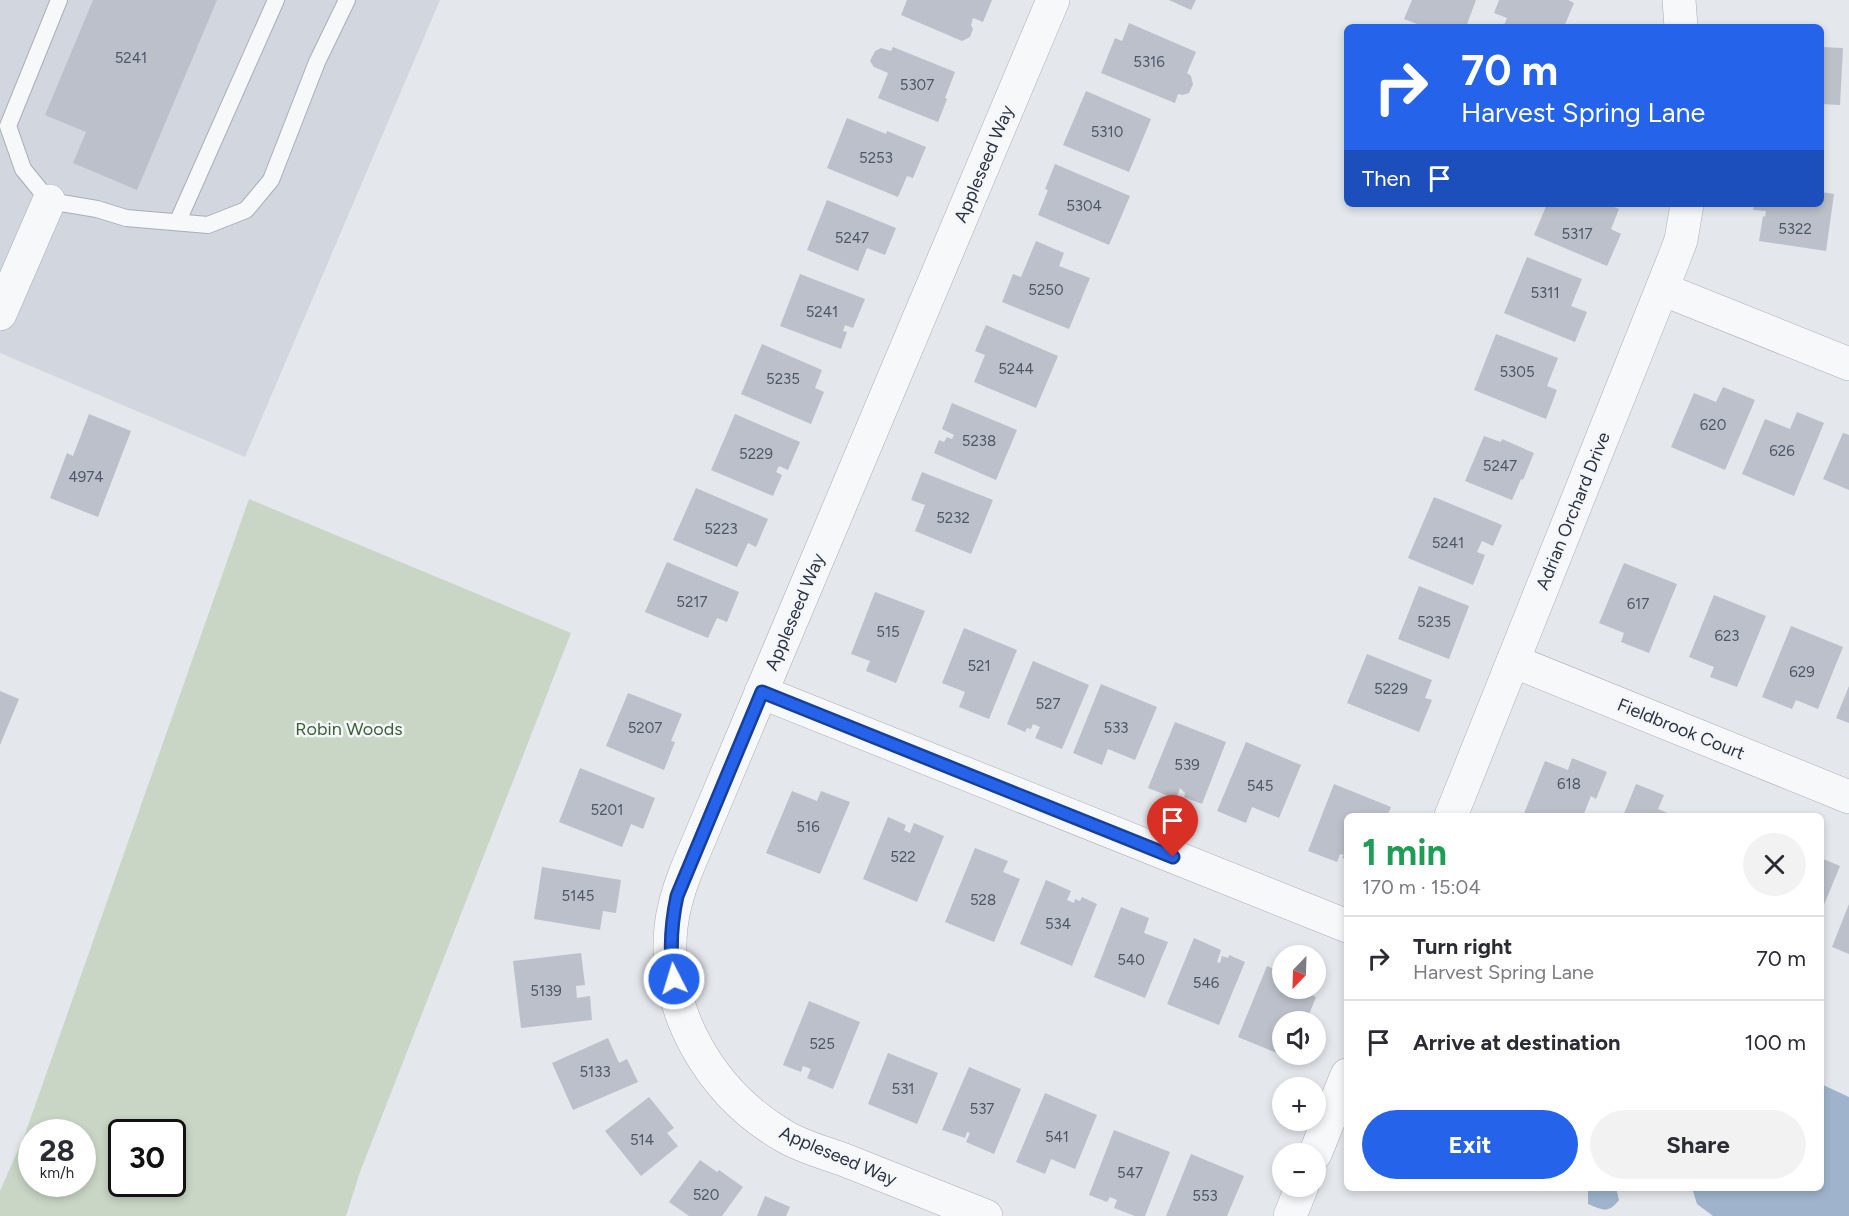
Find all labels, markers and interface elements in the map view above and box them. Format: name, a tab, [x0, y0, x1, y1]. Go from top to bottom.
text: 70 m	[1461, 45, 1558, 96]
icon: right	[1362, 48, 1440, 126]
house number: 5241	[115, 49, 147, 67]
house number: 5316	[1133, 53, 1165, 71]
house number: 5307	[900, 76, 934, 94]
text: Harvest Spring Lane	[1461, 96, 1705, 129]
street label: Appleseed Way	[949, 102, 1019, 226]
house number: 5310	[1091, 123, 1123, 141]
house number: 5253	[859, 149, 893, 167]
icon: arrive	[1423, 162, 1456, 195]
text: Then	[1362, 165, 1411, 192]
house number: 5304	[1066, 197, 1102, 215]
house number: 5322	[1778, 220, 1812, 238]
house number: 5317	[1561, 225, 1593, 243]
house number: 5247	[835, 229, 869, 247]
house number: 5250	[1028, 281, 1064, 299]
house number: 5311	[1530, 284, 1560, 302]
house number: 5241	[806, 303, 838, 321]
house number: 5244	[998, 360, 1034, 378]
house number: 5305	[1499, 363, 1535, 381]
house number: 5235	[766, 370, 800, 388]
house number: 620	[1700, 416, 1726, 434]
street label: Adrian Orchard Drive	[1531, 429, 1615, 593]
house number: 5238	[962, 432, 996, 450]
house number: 626	[1769, 442, 1795, 460]
house number: 5229	[739, 445, 773, 463]
house number: 5247	[1483, 457, 1517, 475]
house number: 4974	[68, 468, 104, 486]
house number: 5232	[936, 509, 970, 527]
house number: 5223	[704, 520, 738, 538]
house number: 5241	[1432, 534, 1464, 552]
street label: Appleseed Way	[760, 550, 830, 674]
house number: 5217	[676, 593, 708, 611]
house number: 617	[1627, 595, 1649, 613]
house number: 5235	[1417, 613, 1451, 631]
house number: 515	[876, 623, 900, 641]
house number: 623	[1714, 627, 1740, 645]
house number: 521	[967, 657, 991, 675]
house number: 629	[1789, 663, 1815, 681]
house number: 5229	[1374, 680, 1408, 698]
street label: Fieldbrook Court	[1614, 693, 1748, 765]
house number: 527	[1035, 695, 1061, 713]
park label: Robin Woods	[295, 718, 403, 740]
house number: 5207	[628, 719, 662, 737]
house number: 533	[1104, 719, 1128, 737]
house number: 539	[1174, 756, 1200, 774]
house number: 618	[1557, 775, 1581, 793]
house number: 545	[1247, 777, 1273, 795]
pin	[1147, 795, 1198, 857]
house number: 5201	[591, 801, 623, 819]
icon: arrive	[1156, 804, 1189, 837]
house number: 516	[796, 818, 820, 836]
text: 1 min	[1362, 831, 1447, 874]
button: close	[1743, 833, 1806, 896]
house number: 522	[890, 848, 916, 866]
text: 170 m · 15:04	[1362, 875, 1481, 899]
house number: 5145	[562, 887, 594, 905]
house number: 528	[970, 891, 996, 909]
house number: 534	[1045, 915, 1071, 933]
text: Turn right	[1413, 933, 1512, 960]
icon: right	[1362, 942, 1395, 975]
north arrow	[1272, 945, 1326, 999]
map controls	[1272, 945, 1326, 1197]
text: 70 m	[1756, 945, 1806, 972]
position arrow	[642, 947, 706, 1011]
house number: 540	[1117, 951, 1145, 969]
text: Harvest Spring Lane	[1413, 960, 1594, 984]
house number: 546	[1193, 974, 1220, 992]
house number: 5139	[530, 982, 562, 1000]
button: sound	[1272, 1011, 1326, 1065]
icon: arrive	[1362, 1026, 1395, 1059]
text: Arrive at destination	[1413, 1029, 1621, 1056]
text: 100 m	[1745, 1029, 1806, 1056]
house number: 525	[809, 1035, 835, 1053]
house number: 5133	[579, 1063, 611, 1081]
button: +	[1272, 1077, 1326, 1131]
house number: 531	[892, 1080, 914, 1098]
house number: 537	[970, 1100, 994, 1118]
button: Exit	[1362, 1110, 1578, 1179]
button: Share	[1590, 1110, 1806, 1179]
speed limit sign: 30	[108, 1119, 186, 1197]
street label: Appleseed Way	[776, 1121, 900, 1191]
house number: 541	[1045, 1128, 1069, 1146]
house number: 514	[630, 1131, 654, 1149]
text: 28	[39, 1132, 75, 1169]
button: −	[1272, 1143, 1326, 1197]
text: km/h	[40, 1164, 74, 1182]
house number: 547	[1117, 1164, 1143, 1182]
house number: 520	[693, 1186, 719, 1204]
house number: 553	[1192, 1187, 1218, 1205]

